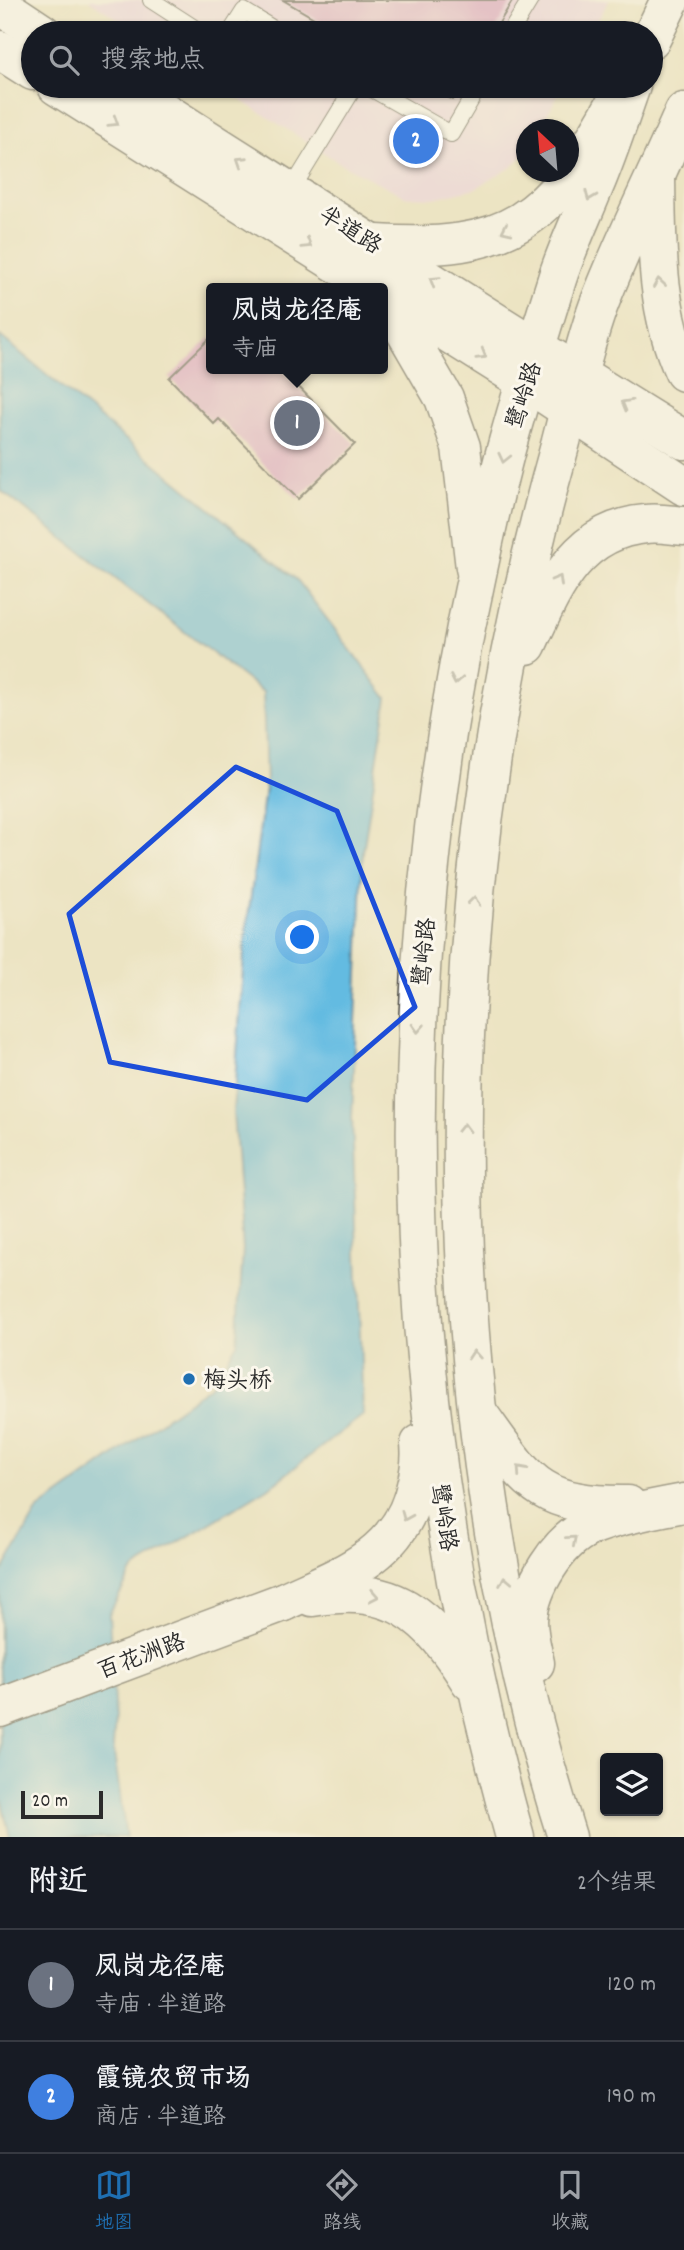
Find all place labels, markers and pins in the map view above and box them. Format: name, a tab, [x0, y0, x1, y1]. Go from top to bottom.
pin: 2	[393, 115, 439, 167]
pin: 1	[274, 397, 320, 449]
place label: 梅头桥	[203, 1366, 272, 1399]
marker: 梅头桥	[181, 1371, 197, 1387]

